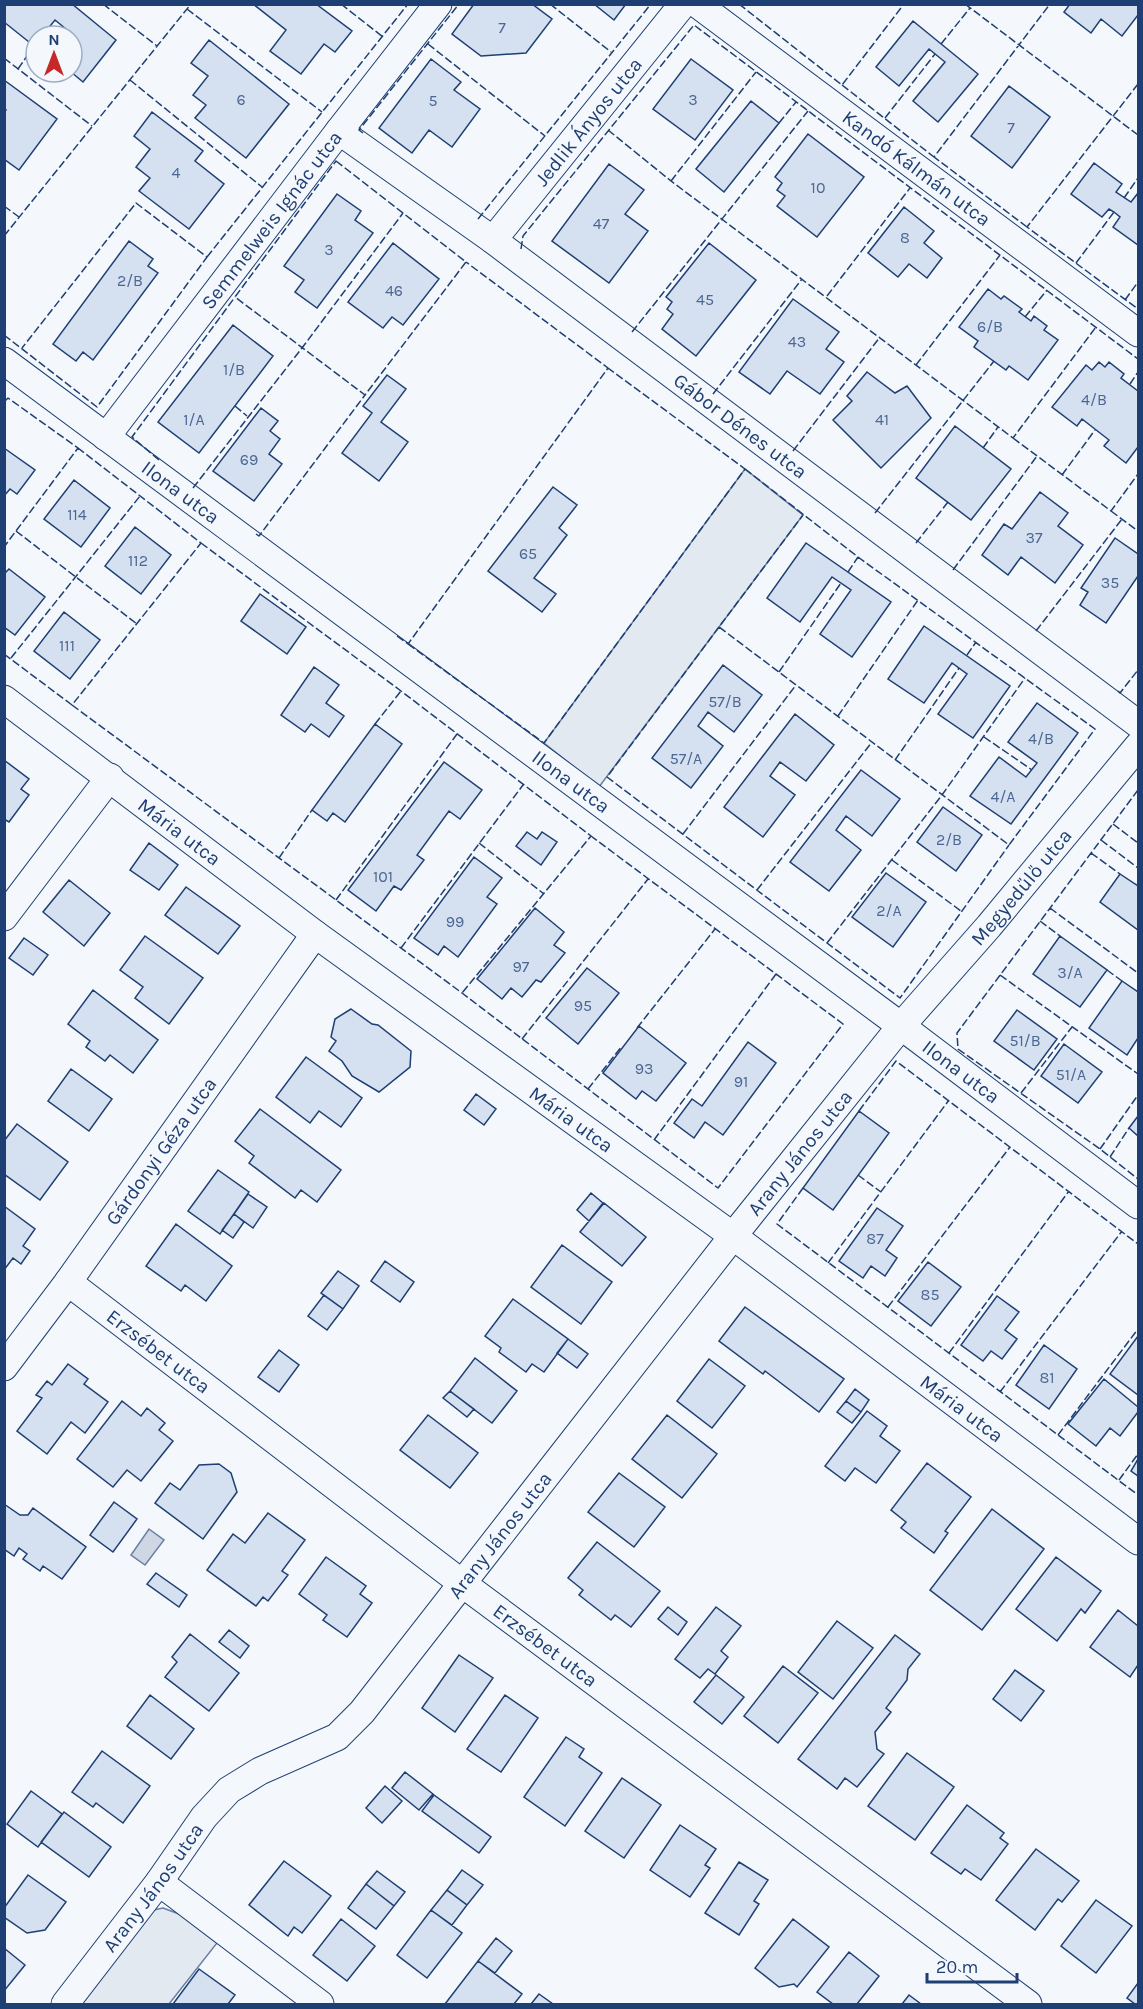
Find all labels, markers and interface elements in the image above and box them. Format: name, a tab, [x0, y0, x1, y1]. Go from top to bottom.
house number: 7	[498, 18, 506, 37]
north arrow	[24, 24, 84, 84]
text: N	[48, 30, 60, 49]
street label: Jedlik Ányos utca	[530, 53, 647, 190]
house number: 6	[236, 90, 246, 109]
house number: 3	[688, 90, 698, 109]
house number: 5	[428, 91, 438, 110]
street label: Kandó Kálmán utca	[838, 105, 995, 231]
house number: 7	[1007, 118, 1015, 137]
street label: Semmelweis Ignác utca	[196, 126, 347, 313]
house number: 4	[172, 163, 181, 182]
house number: 10	[811, 178, 825, 197]
house number: 47	[593, 214, 610, 233]
house number: 8	[900, 228, 910, 247]
house number: 3	[324, 240, 334, 259]
house number: 2/B	[117, 271, 143, 290]
house number: 46	[385, 281, 403, 300]
house number: 45	[696, 290, 714, 309]
house number: 6/B	[977, 317, 1003, 336]
house number: 43	[788, 332, 806, 351]
house number: 1/B	[223, 360, 245, 379]
street label: Gábor Dénes utca	[669, 368, 812, 483]
house number: 4/B	[1081, 390, 1107, 409]
house number: 1/A	[183, 410, 205, 429]
house number: 41	[875, 410, 889, 429]
house number: 69	[240, 450, 258, 469]
street label: Ilona utca	[137, 456, 224, 528]
house number: 114	[67, 505, 87, 524]
house number: 37	[1026, 528, 1043, 547]
house number: 65	[519, 544, 537, 563]
house number: 112	[128, 551, 148, 570]
house number: 35	[1101, 573, 1119, 592]
house number: 111	[59, 636, 75, 655]
house number: 57/B	[708, 692, 742, 711]
house number: 4/B	[1028, 729, 1054, 748]
street label: Ilona utca	[528, 745, 615, 818]
house number: 57/A	[670, 749, 702, 768]
house number: 4/A	[990, 787, 1016, 806]
street label: Mária utca	[134, 793, 226, 870]
street label: Megyedűlő utca	[966, 824, 1076, 950]
house number: 2/B	[936, 830, 962, 849]
house number: 101	[373, 867, 393, 886]
house number: 2/A	[876, 901, 902, 920]
house number: 99	[446, 912, 464, 931]
house number: 97	[513, 957, 530, 976]
house number: 3/A	[1057, 963, 1083, 982]
house number: 95	[574, 996, 592, 1015]
house number: 51/B	[1009, 1031, 1041, 1050]
street label: Ilona utca	[918, 1035, 1004, 1108]
house number: 93	[635, 1059, 653, 1078]
house number: 51/A	[1056, 1065, 1086, 1084]
house number: 91	[734, 1072, 748, 1091]
street label: Gárdonyi Géza utca	[101, 1073, 221, 1229]
street label: Mária utca	[525, 1081, 618, 1157]
street label: Arany János utca	[743, 1085, 857, 1220]
house number: 87	[866, 1229, 884, 1248]
house number: 85	[921, 1285, 939, 1304]
street label: Erzsébet utca	[102, 1304, 215, 1398]
house number: 81	[1039, 1368, 1055, 1387]
street label: Mária utca	[916, 1370, 1008, 1447]
street label: Arany János utca	[443, 1467, 556, 1603]
street label: Erzsébet utca	[489, 1599, 602, 1692]
street label: Arany János utca	[98, 1819, 208, 1956]
scale bar	[927, 1946, 1017, 1984]
text: 20 m	[936, 1956, 978, 1978]

